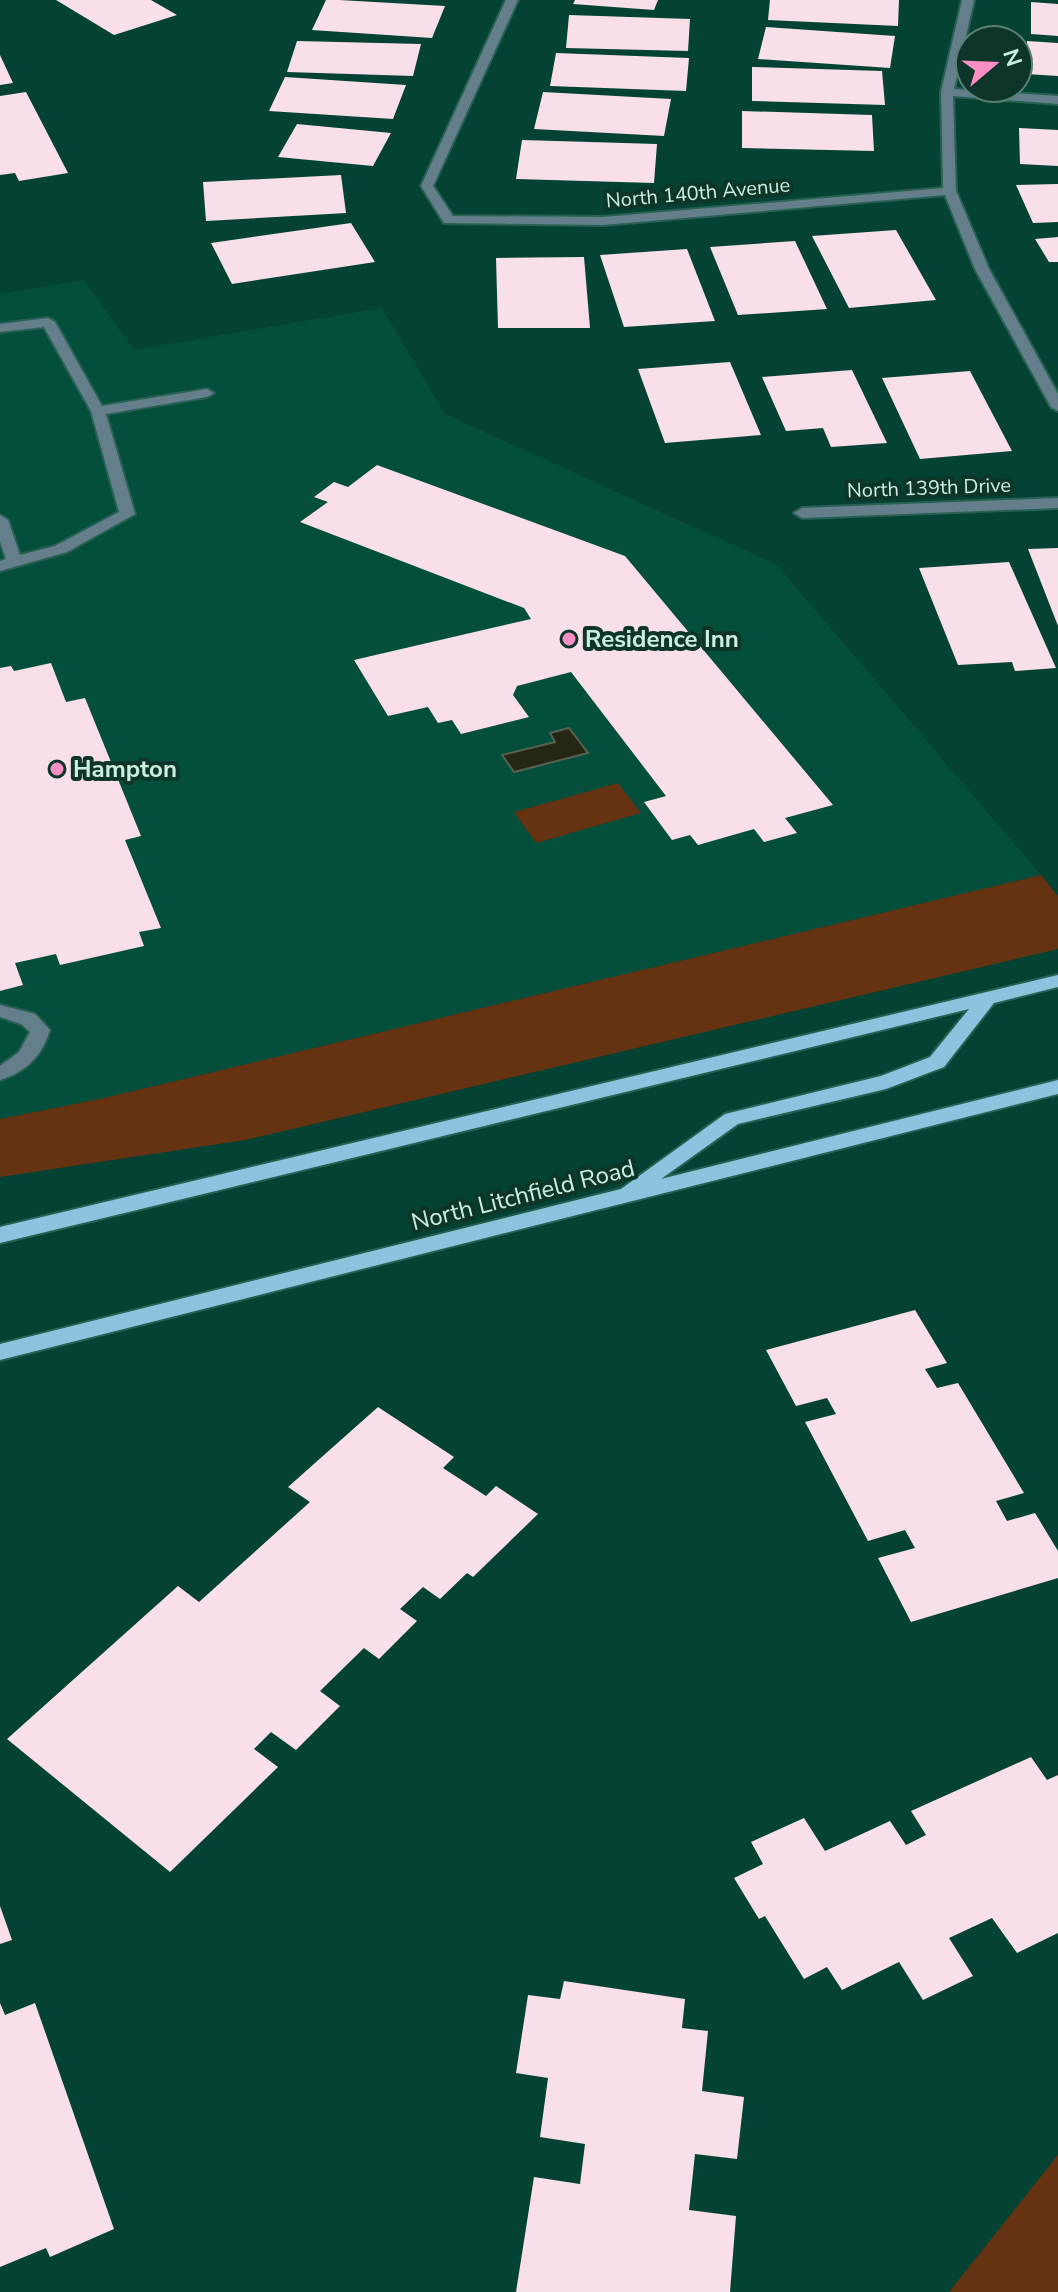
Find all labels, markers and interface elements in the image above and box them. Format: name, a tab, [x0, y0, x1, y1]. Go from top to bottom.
north arrow	[954, 24, 1034, 104]
text: N	[995, 45, 1029, 70]
street label: North 140th Avenue	[605, 172, 791, 214]
street label: North 139th Drive	[847, 472, 1011, 504]
place label: Residence Inn	[585, 623, 739, 655]
marker: Residence Inn	[560, 630, 578, 648]
place label: Hampton	[73, 753, 177, 785]
marker: Hampton	[48, 760, 66, 778]
street label: North Litchfield Road	[408, 1152, 638, 1238]

